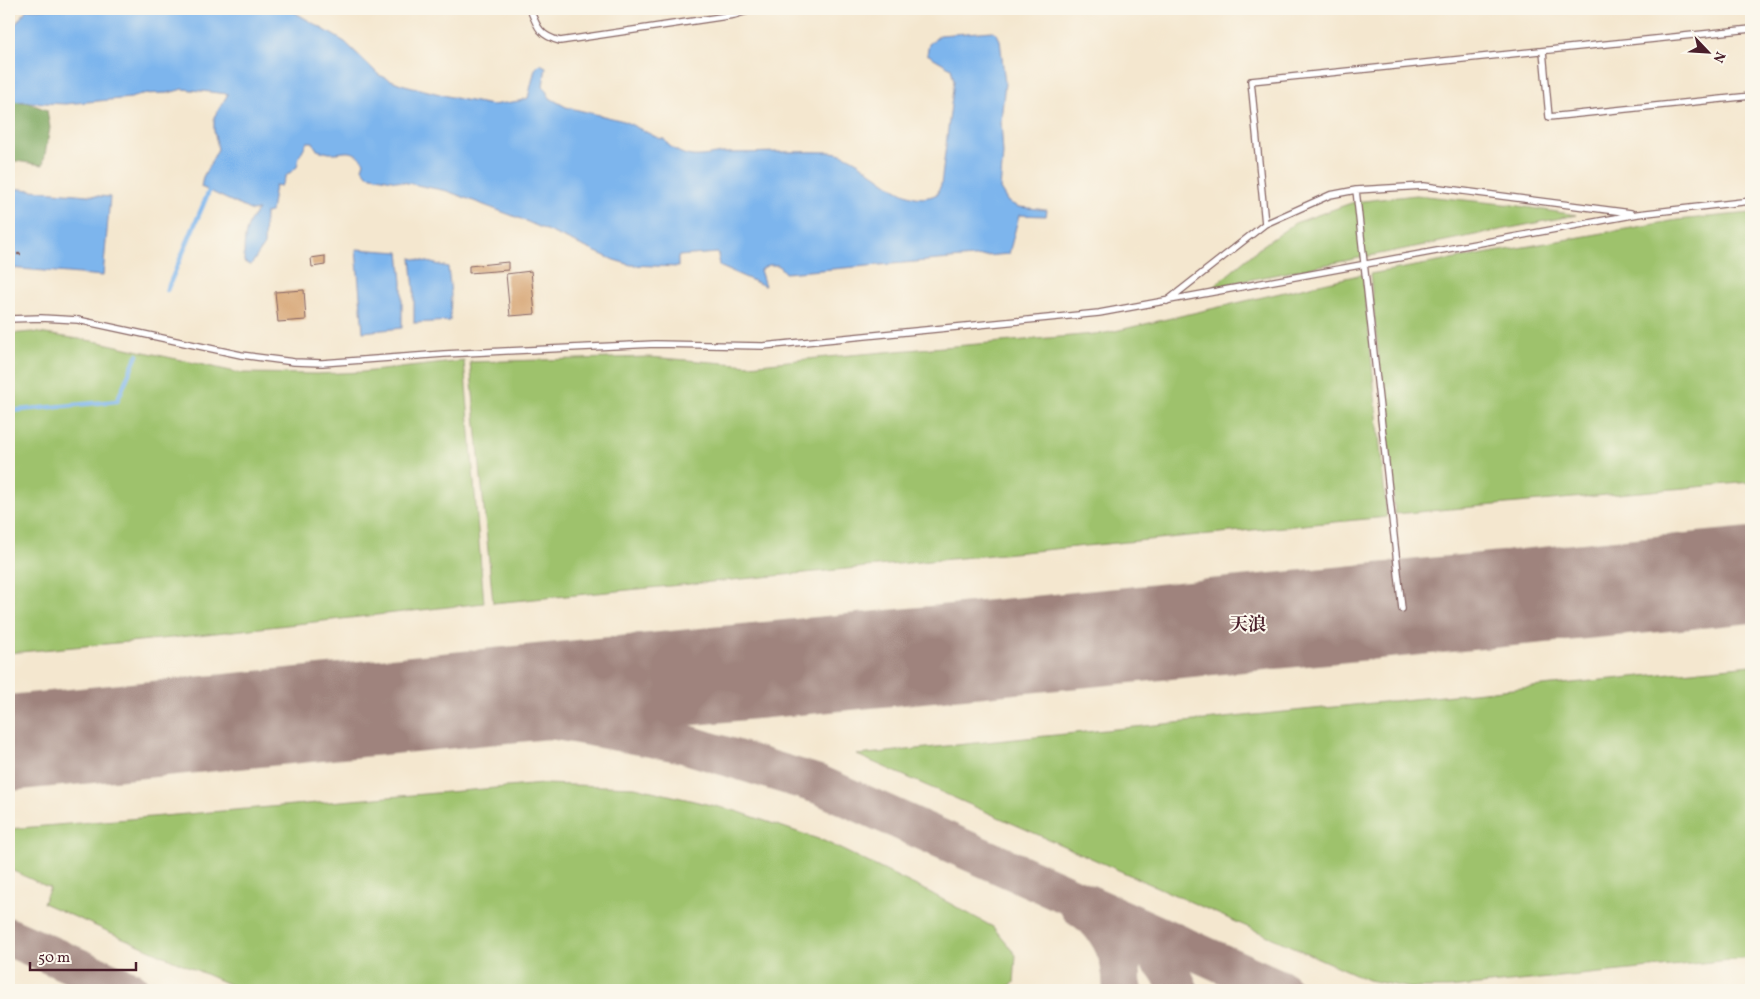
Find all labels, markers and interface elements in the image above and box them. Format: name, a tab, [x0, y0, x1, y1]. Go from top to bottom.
north arrow	[1682, 28, 1732, 78]
text: N	[1708, 48, 1729, 65]
district label: 天浪	[1230, 613, 1266, 638]
scale bar	[30, 939, 136, 971]
text: 50 m	[38, 948, 70, 969]

